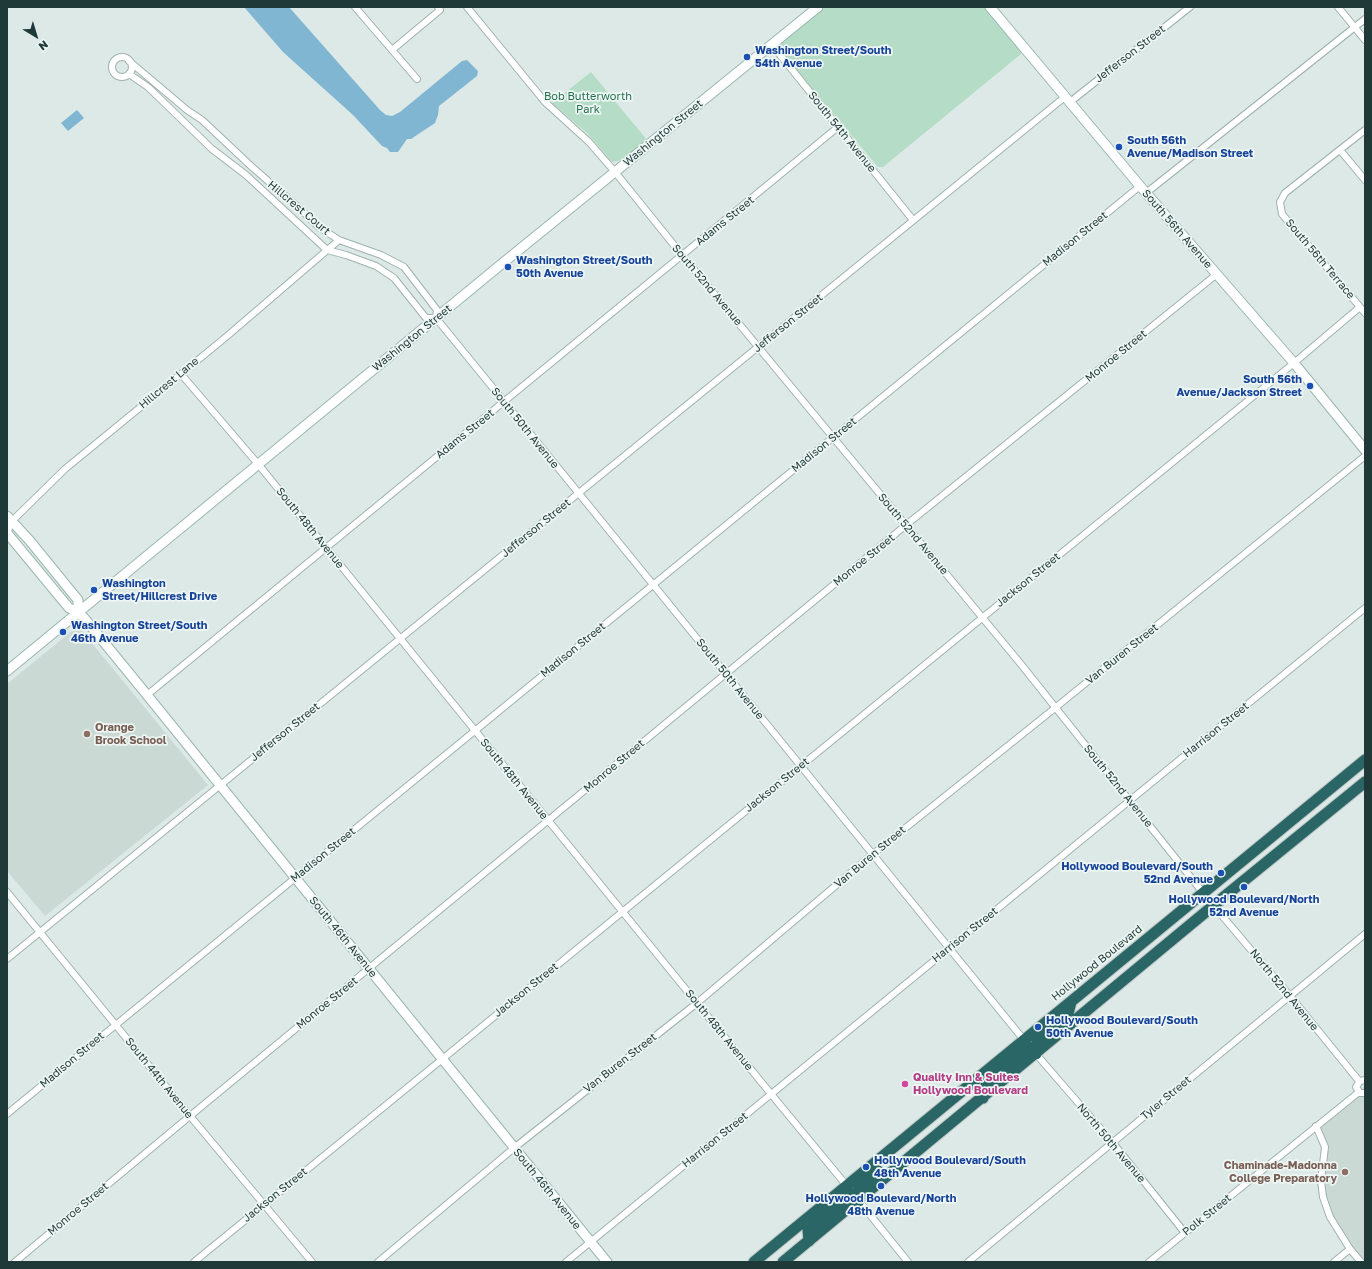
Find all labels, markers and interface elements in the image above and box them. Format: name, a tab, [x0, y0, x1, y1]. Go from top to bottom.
north arrow	[16, 16, 56, 56]
street label: Jefferson Street	[1092, 22, 1168, 86]
text: N	[36, 38, 51, 54]
place label: Washington Street/South 54th Avenue	[755, 44, 891, 70]
marker: Washington Street/South 54th Avenue	[742, 52, 752, 62]
street label: South 54th Avenue	[805, 89, 879, 175]
park label: Bob Butterworth Park	[544, 90, 632, 116]
street label: Washington Street	[621, 97, 705, 169]
place label: South 56th Avenue/Madison Street	[1127, 134, 1253, 160]
marker: South 56th Avenue/Madison Street	[1114, 142, 1124, 152]
street label: Hillcrest Court	[265, 178, 333, 238]
street label: South 56th Avenue	[1139, 187, 1215, 271]
street label: Adams Street	[693, 193, 757, 249]
street label: Madison Street	[1040, 209, 1110, 269]
street label: South 56th Terrace	[1283, 216, 1357, 302]
street label: South 52nd Avenue	[669, 242, 745, 328]
place label: Washington Street/South 50th Avenue	[516, 254, 652, 280]
marker: Washington Street/South 50th Avenue	[503, 262, 513, 272]
street label: Jefferson Street	[751, 291, 825, 355]
street label: Washington Street	[370, 302, 454, 374]
street label: Monroe Street	[1083, 327, 1149, 385]
street label: Hillcrest Lane	[137, 354, 201, 412]
place label: South 56th Avenue/Jackson Street	[1176, 373, 1302, 399]
marker: South 56th Avenue/Jackson Street	[1305, 381, 1315, 391]
street label: South 50th Avenue	[488, 385, 562, 471]
street label: Adams Street	[433, 406, 497, 462]
street label: Madison Street	[789, 415, 859, 475]
street label: South 48th Avenue	[273, 485, 347, 571]
street label: South 52nd Avenue	[875, 491, 951, 577]
street label: Jefferson Street	[499, 496, 573, 560]
street label: Monroe Street	[831, 531, 897, 589]
street label: Jackson Street	[993, 550, 1063, 610]
place label: Washington Street/Hillcrest Drive	[102, 577, 217, 603]
marker: Washington Street/Hillcrest Drive	[89, 585, 99, 595]
place label: Washington Street/South 46th Avenue	[71, 619, 207, 645]
street label: Madison Street	[538, 620, 608, 680]
street label: Van Buren Street	[1083, 621, 1161, 687]
marker: Washington Street/South 46th Avenue	[58, 627, 68, 637]
street label: South 50th Avenue	[693, 636, 767, 722]
street label: Jefferson Street	[248, 700, 322, 764]
street label: Harrison Street	[1181, 700, 1251, 760]
place label: Orange Brook School	[95, 721, 166, 747]
marker: Orange Brook School	[82, 729, 92, 739]
street label: South 48th Avenue	[477, 736, 551, 822]
street label: Monroe Street	[581, 737, 647, 795]
street label: South 52nd Avenue	[1081, 742, 1155, 830]
street label: Jackson Street	[742, 755, 812, 815]
street label: Van Buren Street	[832, 823, 908, 891]
street label: Madison Street	[288, 825, 358, 885]
place label: Hollywood Boulevard/South 52nd Avenue	[1061, 860, 1213, 886]
marker: Hollywood Boulevard/South 52nd Avenue	[1216, 868, 1226, 878]
marker: Hollywood Boulevard/North 52nd Avenue	[1239, 882, 1249, 892]
place label: Hollywood Boulevard/North 52nd Avenue	[1169, 893, 1319, 919]
street label: South 46th Avenue	[306, 894, 380, 980]
street label: Harrison Street	[930, 905, 1000, 965]
street label: Hollywood Boulevard	[1049, 922, 1145, 1004]
street label: North 52nd Avenue	[1247, 947, 1321, 1033]
street label: Jackson Street	[491, 960, 561, 1020]
street label: Monroe Street	[294, 974, 360, 1032]
street label: South 48th Avenue	[682, 987, 756, 1073]
place label: Hollywood Boulevard/South 50th Avenue	[1046, 1014, 1198, 1040]
marker: Hollywood Boulevard/South 50th Avenue	[1033, 1022, 1043, 1032]
street label: Madison Street	[37, 1029, 107, 1091]
street label: Van Buren Street	[581, 1030, 659, 1096]
street label: South 44th Avenue	[122, 1035, 196, 1121]
place label: Quality Inn & Suites Hollywood Boulevard	[913, 1071, 1028, 1097]
street label: Tyler Street	[1138, 1073, 1194, 1123]
marker: Quality Inn & Suites Hollywood Boulevard	[900, 1079, 910, 1089]
street label: North 50th Avenue	[1074, 1101, 1148, 1185]
street label: Harrison Street	[680, 1110, 750, 1170]
street label: South 46th Avenue	[510, 1146, 584, 1232]
place label: Hollywood Boulevard/South 48th Avenue	[874, 1154, 1026, 1180]
place label: Chaminade-Madonna College Preparatory	[1224, 1159, 1337, 1185]
marker: Hollywood Boulevard/South 48th Avenue	[861, 1162, 871, 1172]
street label: Jackson Street	[240, 1165, 310, 1225]
marker: Chaminade-Madonna College Preparatory	[1340, 1167, 1350, 1177]
street label: Monroe Street	[45, 1180, 111, 1238]
marker: Hollywood Boulevard/North 48th Avenue	[876, 1181, 886, 1191]
street label: Polk Street	[1180, 1191, 1234, 1239]
place label: Hollywood Boulevard/North 48th Avenue	[806, 1192, 956, 1218]

